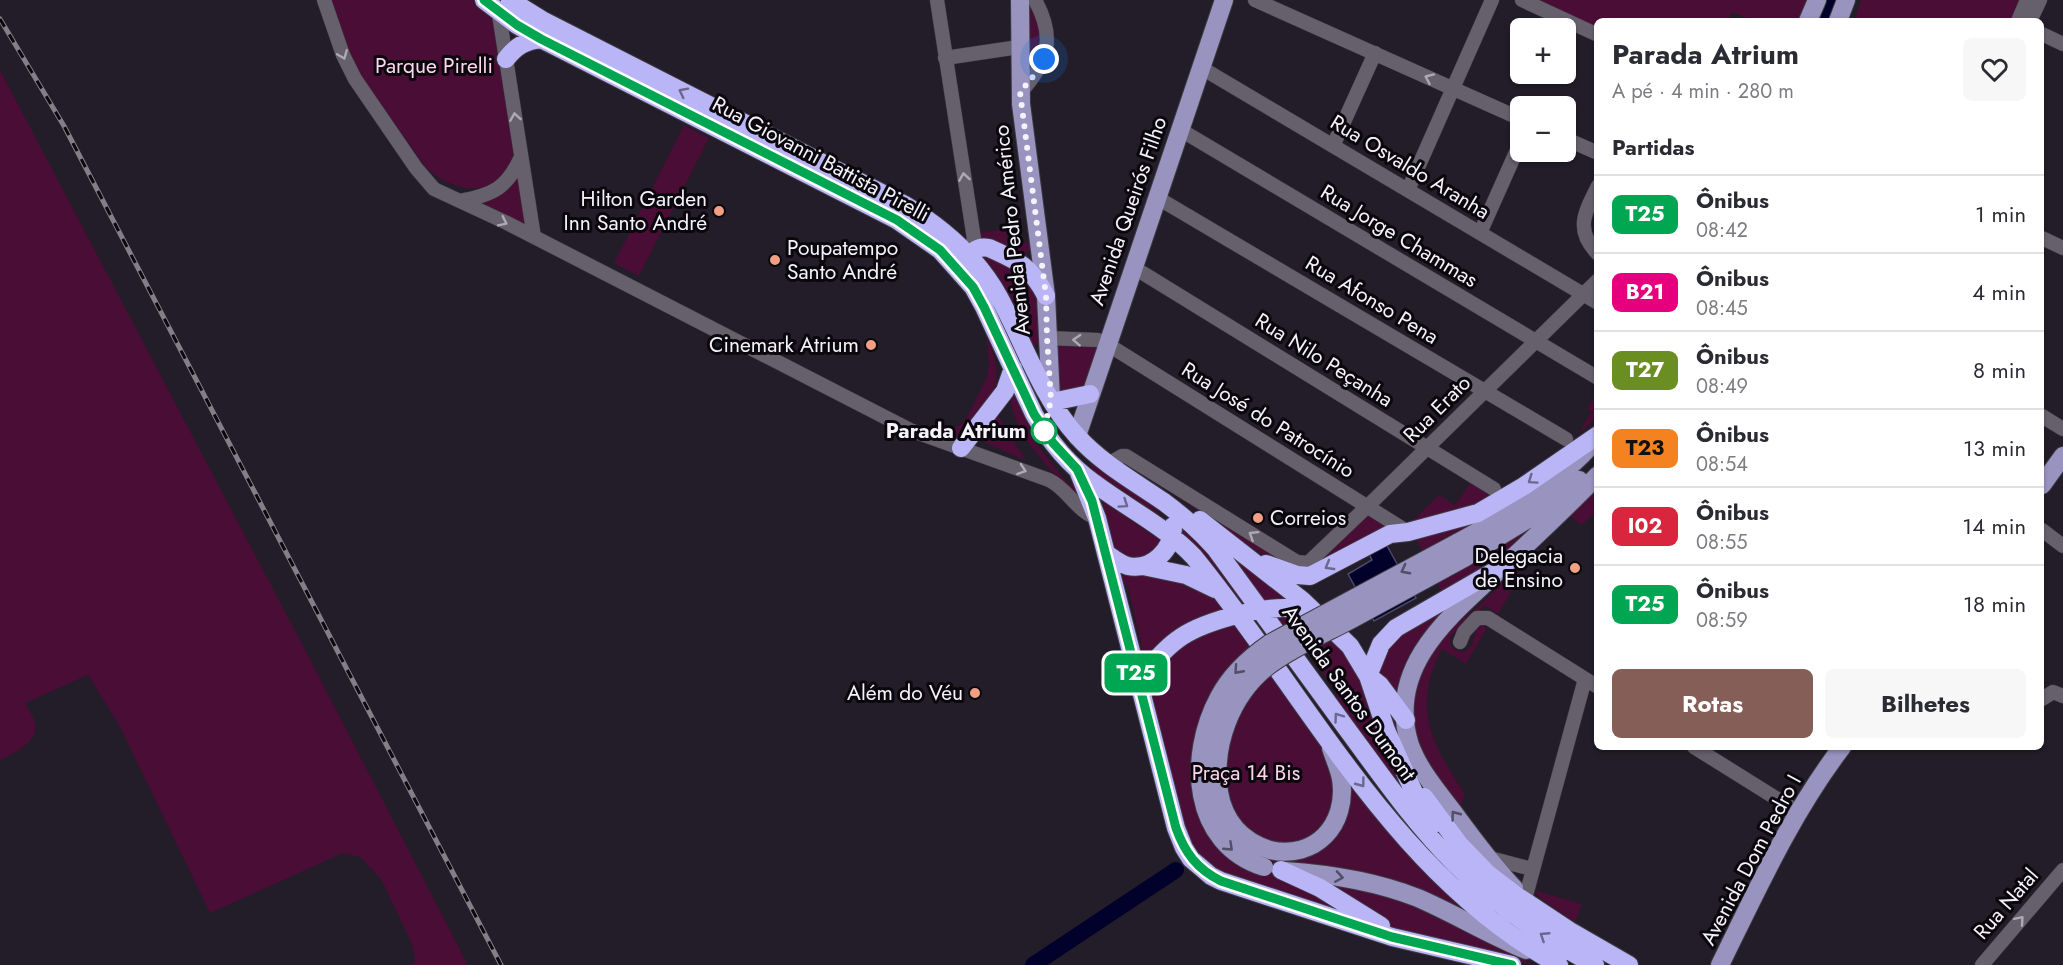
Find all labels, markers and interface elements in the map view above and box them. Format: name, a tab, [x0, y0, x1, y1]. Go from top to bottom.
map controls	[1510, 18, 1576, 162]
button: +	[1510, 18, 1576, 84]
text: Parada Atrium	[1612, 34, 1799, 75]
button: heart	[1963, 38, 2026, 101]
your location	[1029, 44, 1059, 74]
one-way arrow	[336, 49, 348, 60]
park label: Parque Pirelli	[375, 51, 493, 81]
one-way arrow	[1425, 73, 1436, 85]
text: A pé · 4 min · 280 m	[1612, 77, 1794, 106]
one-way arrow	[678, 88, 689, 100]
street label: Rua Giovanni Battista Pirelli	[707, 89, 935, 229]
button: −	[1510, 96, 1576, 162]
street label: Rua Osvaldo Aranha	[1325, 107, 1495, 227]
one-way arrow	[510, 112, 522, 122]
street label: Avenida Queirós Filho	[1082, 113, 1174, 309]
street label: Avenida Pedro Américo	[986, 124, 1038, 336]
text: Partidas	[1612, 131, 1694, 163]
one-way arrow	[959, 172, 971, 182]
street label: Rua Jorge Chammas	[1315, 177, 1483, 295]
place label: Hilton Garden Inn Santo André	[564, 184, 707, 238]
text: Ônibus	[1696, 184, 1769, 216]
text: 1 min	[1975, 198, 2026, 230]
text: T25	[1625, 199, 1665, 229]
marker: Hilton Garden Inn Santo André	[712, 204, 726, 218]
one-way arrow	[497, 214, 508, 226]
text: 08:42	[1696, 216, 1748, 245]
place label: Poupatempo Santo André	[787, 233, 898, 287]
street label: Rua Afonso Pena	[1300, 248, 1444, 352]
marker: Poupatempo Santo André	[768, 253, 782, 267]
text: Ônibus	[1696, 262, 1769, 294]
text: 4 min	[1972, 276, 2026, 308]
text: B21	[1626, 277, 1664, 307]
text: 08:45	[1696, 294, 1748, 323]
street label: Rua Nilo Peçanha	[1249, 306, 1399, 414]
place label: Cinemark Atrium	[709, 330, 859, 360]
one-way arrow	[1072, 333, 1081, 346]
marker: Cinemark Atrium	[864, 338, 878, 352]
text: Ônibus	[1696, 340, 1769, 372]
text: 8 min	[1973, 354, 2026, 386]
street label: Rua José do Patrocínio	[1176, 355, 1360, 485]
text: T27	[1626, 355, 1664, 385]
street label: Rua Erato	[1397, 369, 1477, 449]
text: 08:49	[1696, 372, 1748, 401]
place label: Parada Atrium	[886, 416, 1026, 446]
marker: Parada Atrium	[1031, 418, 1057, 444]
text: Ônibus	[1696, 418, 1769, 450]
text: 13 min	[1963, 432, 2026, 464]
text: T23	[1626, 433, 1664, 463]
text: 08:54	[1696, 450, 1748, 479]
one-way arrow	[1016, 463, 1027, 475]
one-way arrow	[1528, 473, 1539, 484]
text: Ônibus	[1696, 496, 1769, 528]
one-way arrow	[1117, 497, 1128, 508]
place label: Correios	[1270, 503, 1346, 533]
text: 14 min	[1962, 510, 2026, 542]
marker: Correios	[1251, 511, 1265, 525]
text: I02	[1628, 511, 1662, 541]
text: 08:55	[1696, 528, 1747, 557]
one-way arrow	[1249, 532, 1260, 543]
place label: Delegacia de Ensino	[1475, 541, 1563, 595]
one-way arrow	[1325, 559, 1335, 571]
marker: Delegacia de Ensino	[1568, 561, 1582, 575]
one-way arrow	[1401, 563, 1411, 574]
text: Ônibus	[1696, 574, 1769, 606]
text: 18 min	[1963, 588, 2026, 620]
text: T25	[1625, 589, 1665, 619]
street label: Avenida Santos Dumont	[1275, 599, 1423, 787]
text: 08:59	[1696, 606, 1748, 635]
line badge: T25	[1102, 654, 1170, 692]
text: T25	[1116, 658, 1156, 688]
one-way arrow	[1235, 663, 1246, 674]
button: Rotas	[1612, 669, 1813, 738]
button: Bilhetes	[1825, 669, 2026, 738]
place label: Além do Véu	[847, 678, 963, 708]
marker: Além do Véu	[968, 686, 982, 700]
one-way arrow	[1334, 712, 1345, 723]
park label: Praça 14 Bis	[1192, 758, 1300, 788]
street label: Avenida Dom Pedro I	[1693, 769, 1809, 951]
one-way arrow	[1354, 777, 1365, 788]
one-way arrow	[1452, 810, 1463, 821]
one-way arrow	[1222, 840, 1233, 851]
street label: Rua Natal	[1967, 862, 2045, 946]
one-way arrow	[1334, 870, 1343, 882]
one-way arrow	[2012, 916, 2023, 927]
one-way arrow	[1540, 931, 1550, 943]

